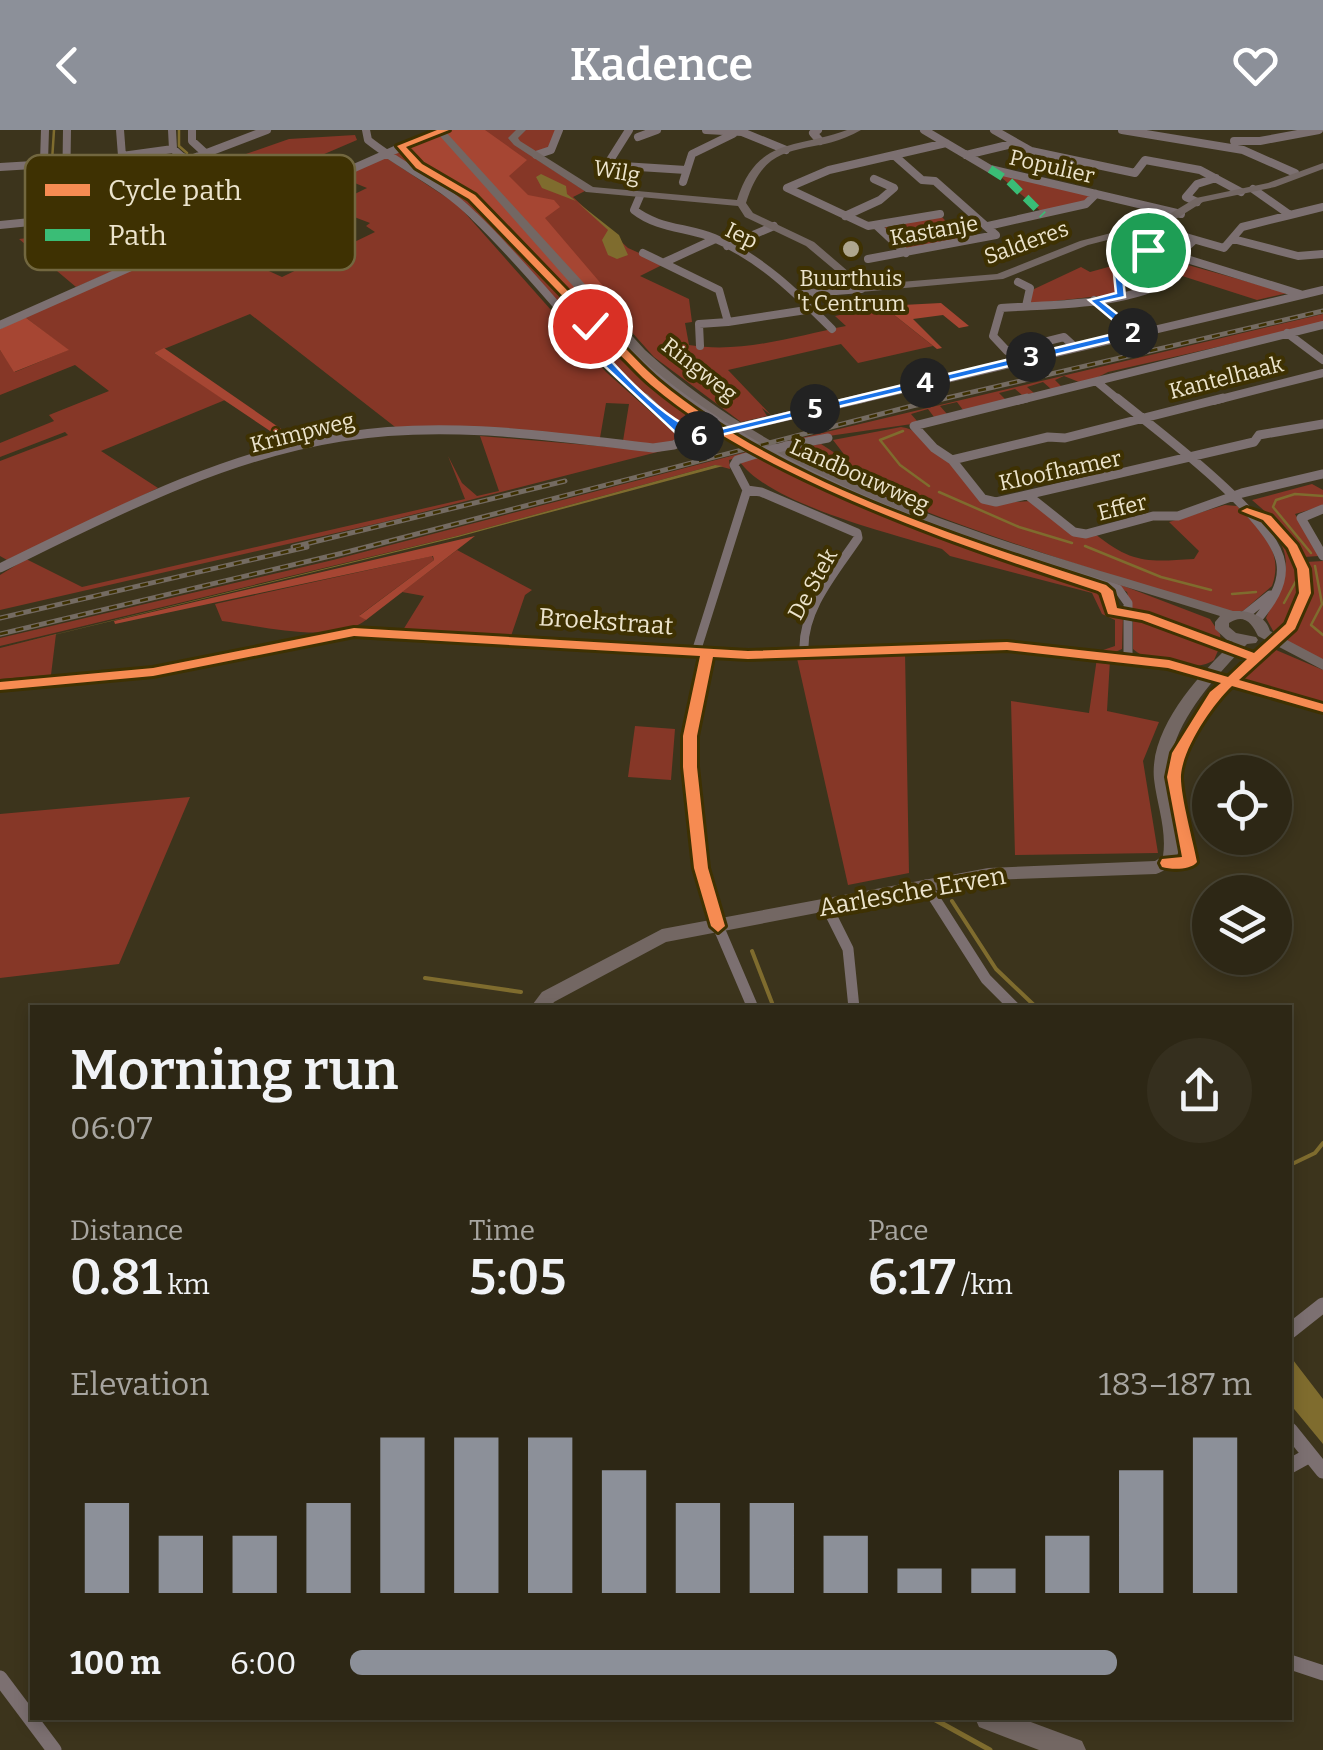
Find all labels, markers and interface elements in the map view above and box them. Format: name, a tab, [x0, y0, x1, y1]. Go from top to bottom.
icon: back	[40, 38, 95, 93]
text: Kadence	[570, 38, 753, 92]
icon: heart	[1228, 38, 1283, 93]
street label: Populier	[1007, 144, 1097, 189]
street label: Wilg	[592, 154, 642, 189]
legend	[25, 155, 355, 270]
text: Cycle path	[108, 174, 242, 207]
pin	[1106, 208, 1191, 293]
street label: Kastanje	[888, 209, 980, 252]
street label: Salderes	[980, 215, 1072, 270]
street label: Iep	[721, 216, 762, 255]
text: Path	[108, 219, 167, 252]
icon: arrive	[1121, 223, 1176, 278]
marker: Buurthuis 't Centrum	[840, 238, 862, 260]
place label: Buurthuis 't Centrum	[796, 265, 906, 317]
pin	[548, 284, 633, 369]
icon: check	[563, 299, 618, 354]
pin: 2	[1108, 308, 1158, 358]
text: 2	[1125, 316, 1141, 349]
street label: Ringweg	[657, 332, 743, 407]
pin: 3	[1006, 332, 1056, 382]
text: 3	[1023, 340, 1039, 373]
street label: Kantelhaak	[1166, 350, 1287, 405]
pin: 4	[900, 358, 950, 408]
text: 4	[916, 366, 934, 399]
pin: 5	[790, 384, 840, 434]
text: 5	[807, 392, 823, 425]
street label: Krimpweg	[247, 407, 357, 458]
pin: 6	[674, 411, 724, 461]
text: 6	[691, 419, 707, 452]
street label: Landbouwweg	[786, 433, 933, 518]
street label: Kloofhamer	[996, 444, 1124, 497]
street label: Effer	[1095, 488, 1150, 527]
street label: De Stek	[782, 543, 843, 625]
street label: Broekstraat	[537, 602, 674, 642]
map controls	[1192, 755, 1292, 975]
button: locate	[1192, 755, 1292, 855]
street label: Aarlesche Erven	[816, 861, 1008, 923]
button: layers	[1192, 875, 1292, 975]
text: Morning run	[70, 1038, 398, 1104]
button: share	[1147, 1038, 1252, 1143]
text: 06:07	[70, 1109, 153, 1147]
text: Distance	[70, 1214, 183, 1247]
text: Time	[469, 1214, 535, 1247]
text: Pace	[868, 1214, 928, 1247]
text: 0.81	[70, 1247, 162, 1307]
text: 5:05	[469, 1247, 566, 1307]
text: 6:17	[868, 1247, 956, 1307]
text: km	[162, 1268, 210, 1301]
text: /km	[956, 1268, 1013, 1301]
text: Elevation	[70, 1365, 210, 1403]
text: 183–187 m	[1099, 1365, 1252, 1403]
text: 100 m	[70, 1644, 161, 1682]
text: 6:00	[230, 1644, 297, 1682]

